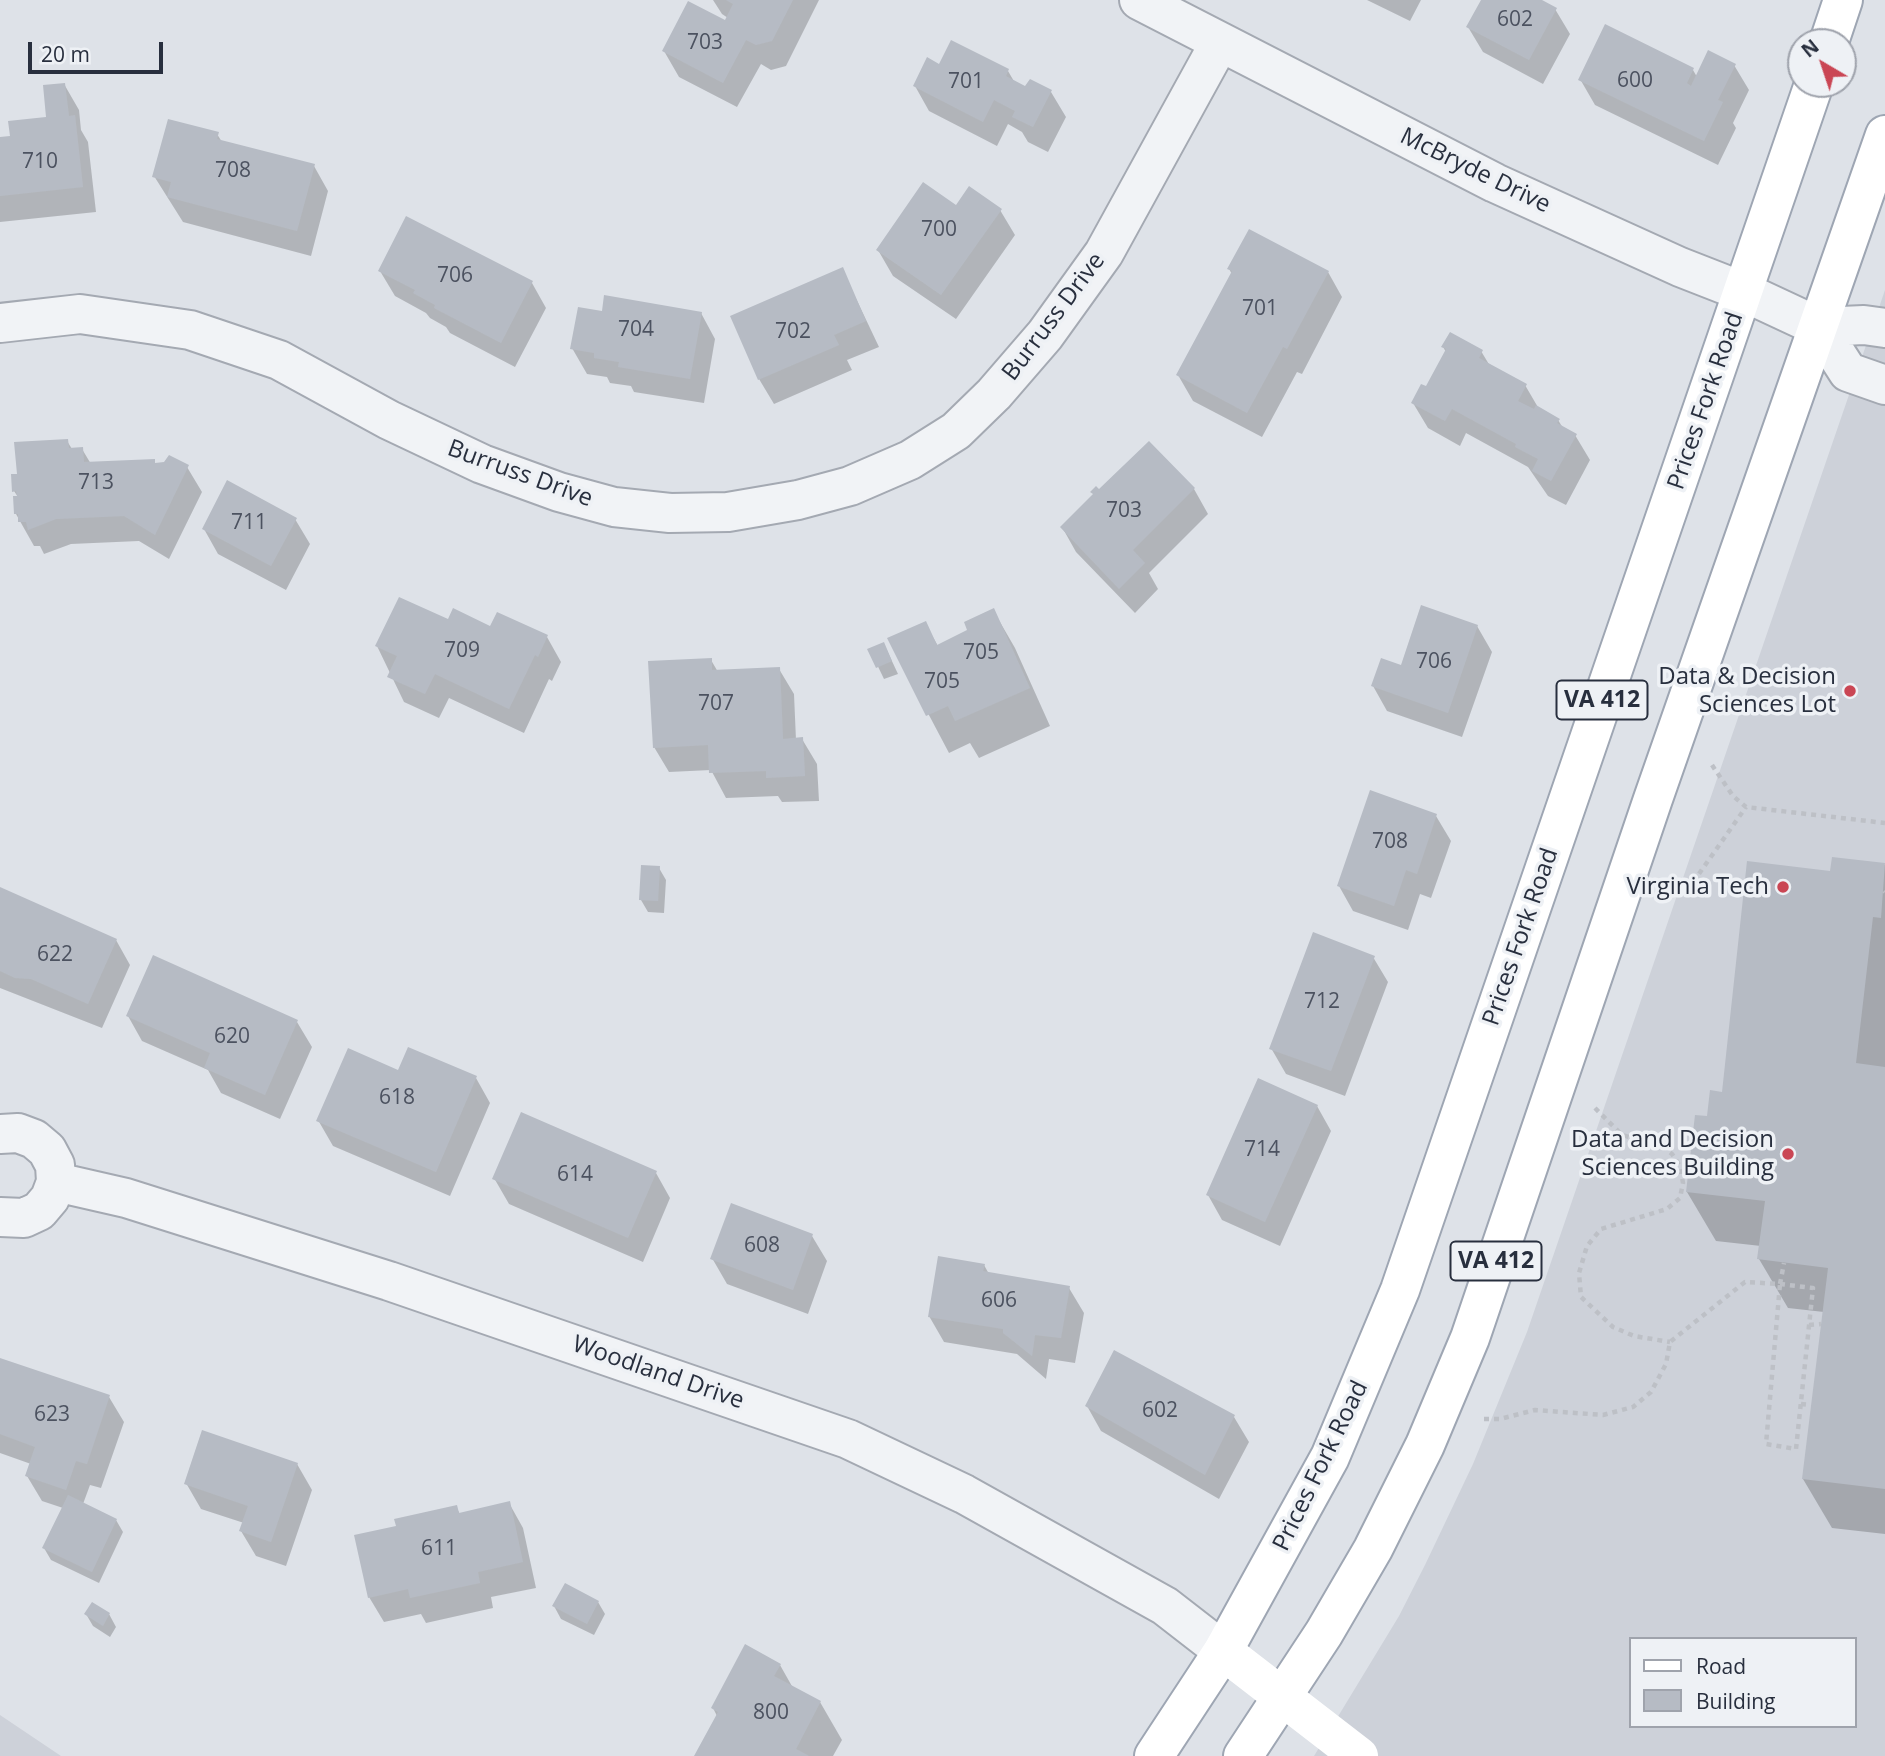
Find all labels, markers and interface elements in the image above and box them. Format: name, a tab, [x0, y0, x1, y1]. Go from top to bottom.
house number: 602	[1497, 7, 1533, 33]
scale bar	[32, 28, 166, 72]
north arrow	[1787, 28, 1857, 98]
house number: 703	[687, 30, 723, 56]
text: N	[1796, 33, 1824, 63]
text: 20 m	[41, 40, 90, 68]
house number: 600	[1617, 68, 1653, 94]
house number: 701	[948, 69, 984, 95]
street label: McBryde Drive	[1395, 122, 1555, 220]
house number: 710	[22, 149, 58, 175]
house number: 708	[215, 158, 251, 184]
house number: 700	[921, 217, 957, 243]
street label: Burruss Drive	[997, 247, 1111, 387]
house number: 706	[437, 263, 473, 289]
house number: 701	[1242, 296, 1278, 322]
street label: Prices Fork Road	[1662, 309, 1750, 493]
house number: 704	[618, 317, 654, 343]
house number: 702	[775, 319, 811, 345]
street label: Burruss Drive	[443, 434, 597, 514]
house number: 713	[78, 470, 114, 496]
house number: 703	[1106, 498, 1142, 524]
house number: 711	[231, 510, 267, 536]
house number: 709	[444, 638, 480, 664]
house number: 705	[963, 640, 999, 666]
house number: 706	[1416, 649, 1452, 675]
place label: Data & Decision Sciences Lot	[1658, 663, 1836, 719]
house number: 705	[924, 669, 960, 695]
road number: VA 412	[1556, 680, 1648, 720]
marker: Data & Decision Sciences Lot	[1842, 683, 1858, 699]
house number: 707	[698, 691, 734, 717]
house number: 708	[1372, 829, 1408, 855]
street label: Prices Fork Road	[1477, 845, 1565, 1029]
place label: Virginia Tech	[1626, 873, 1769, 901]
marker: Virginia Tech	[1775, 879, 1791, 895]
house number: 622	[37, 942, 73, 968]
house number: 712	[1304, 989, 1340, 1015]
house number: 620	[214, 1024, 250, 1050]
house number: 618	[379, 1085, 415, 1111]
place label: Data and Decision Sciences Building	[1571, 1126, 1774, 1182]
house number: 714	[1244, 1137, 1280, 1163]
marker: Data and Decision Sciences Building	[1780, 1146, 1796, 1162]
house number: 614	[557, 1162, 593, 1188]
house number: 608	[744, 1233, 780, 1259]
road number: VA 412	[1450, 1242, 1542, 1280]
house number: 606	[981, 1288, 1017, 1314]
street label: Woodland Drive	[568, 1330, 748, 1416]
street label: Prices Fork Road	[1267, 1376, 1375, 1556]
house number: 602	[1142, 1398, 1178, 1424]
house number: 623	[34, 1402, 70, 1428]
house number: 611	[421, 1536, 457, 1562]
legend	[1630, 1637, 1857, 1728]
text: Road	[1696, 1652, 1746, 1680]
text: Building	[1696, 1687, 1775, 1715]
house number: 800	[753, 1700, 789, 1726]

